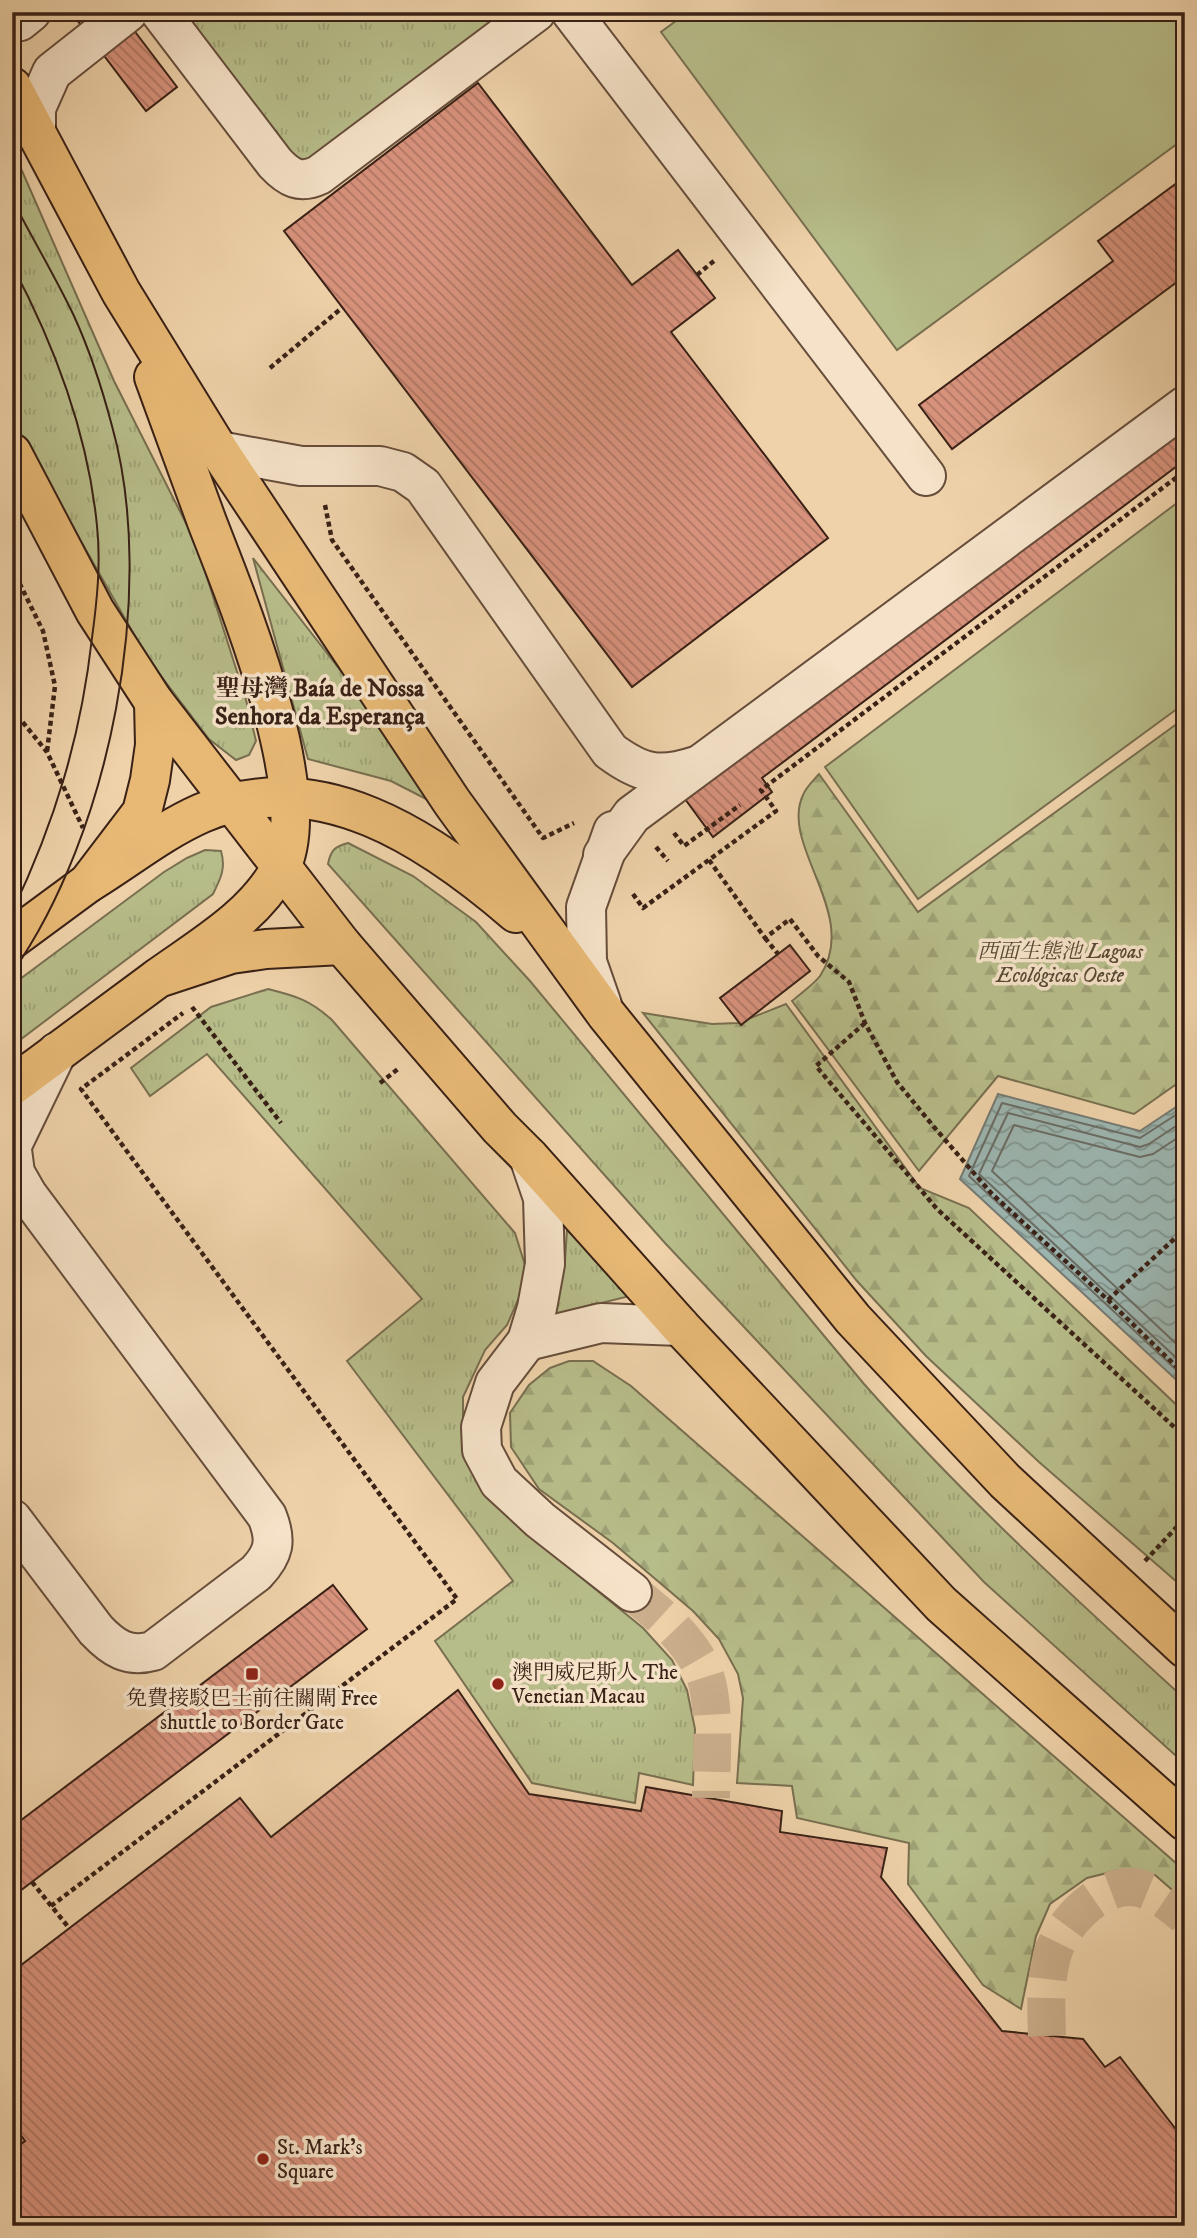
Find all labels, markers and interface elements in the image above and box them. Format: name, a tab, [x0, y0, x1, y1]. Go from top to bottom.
district label: 聖母灣 Baía de Nossa Senhora da Esperança	[215, 674, 426, 732]
park label: 西面生態池 Lagoas Ecológicas Oeste	[977, 939, 1143, 989]
place label: 澳門威尼斯人 The Venetian Macau	[511, 1660, 678, 1710]
marker: 免費接駁巴士前往關閘 Free shuttle to Border Gate	[244, 1666, 260, 1682]
marker: 澳門威尼斯人 The Venetian Macau	[490, 1676, 506, 1692]
place label: 免費接駁巴士前往關閘 Free shuttle to Border Gate	[126, 1686, 378, 1736]
place label: St. Mark's Square	[277, 2135, 362, 2185]
marker: St. Mark's Square	[255, 2151, 271, 2167]

